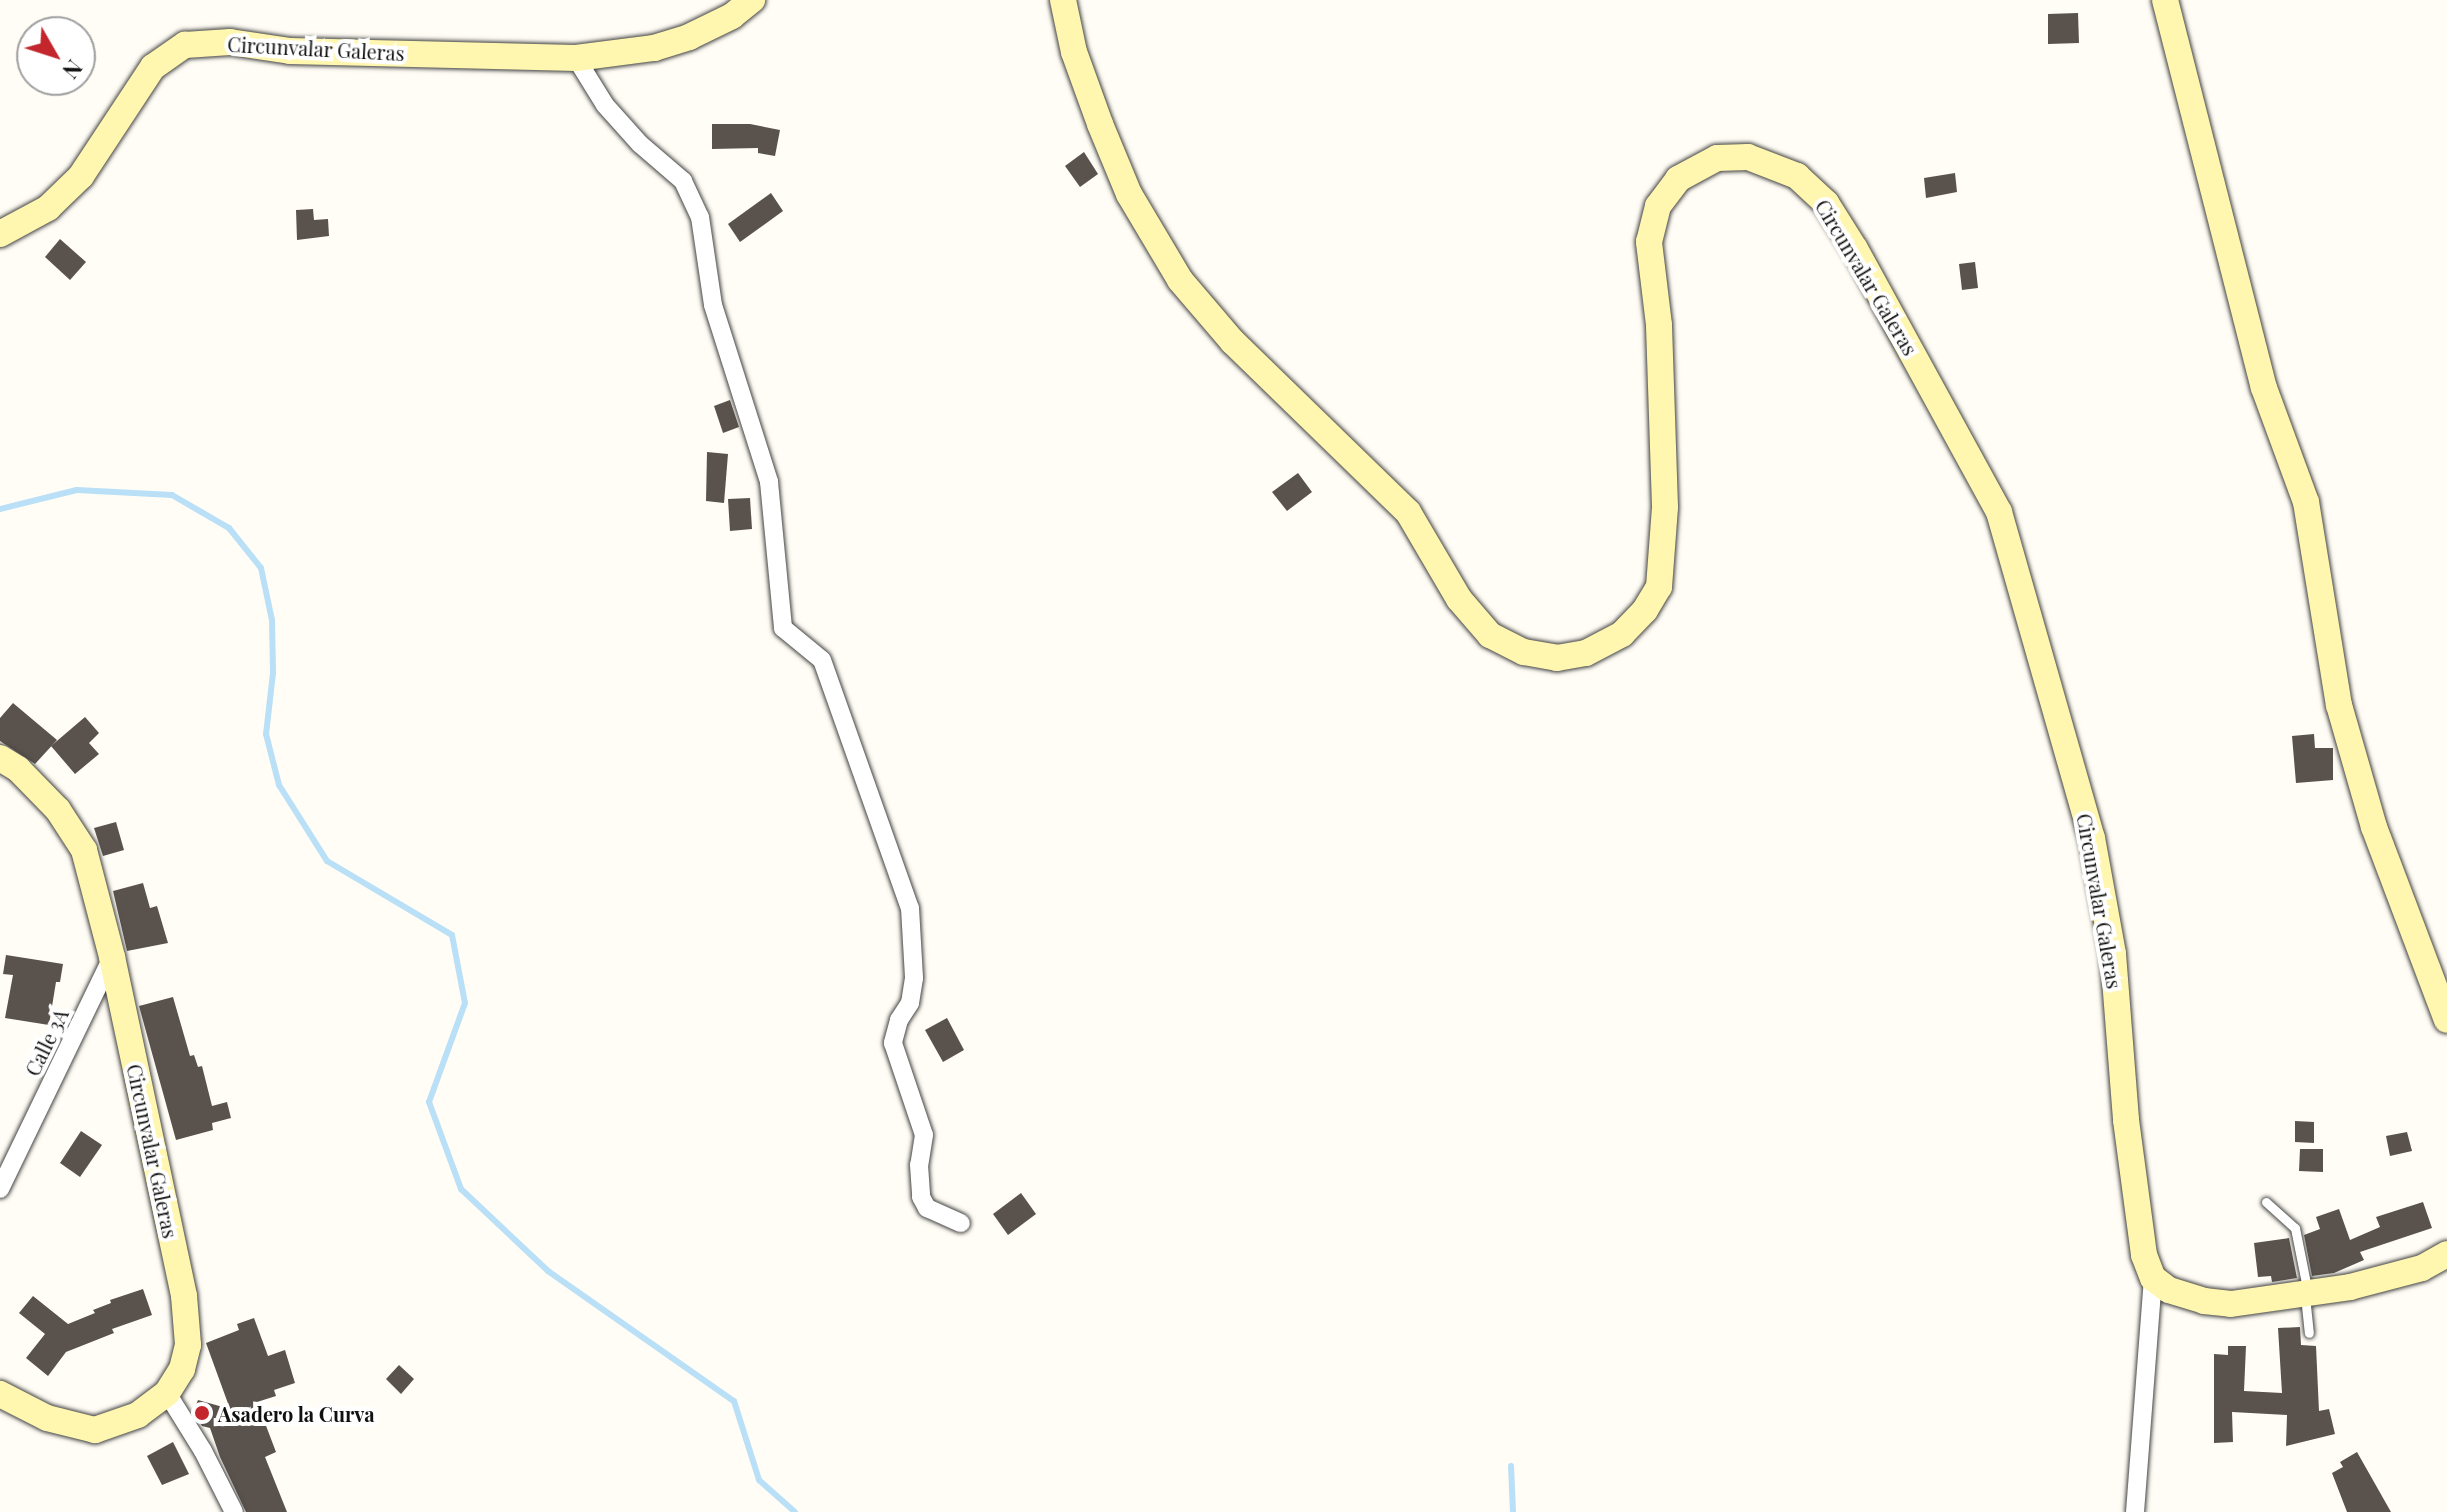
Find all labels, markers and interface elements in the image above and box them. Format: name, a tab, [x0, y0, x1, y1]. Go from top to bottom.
north arrow	[16, 16, 96, 96]
street label: Circunvalar Galeras	[227, 31, 405, 65]
text: N	[56, 54, 90, 85]
street label: Circunvalar Galeras	[1811, 195, 1923, 359]
street label: Circunvalar Galeras	[2073, 811, 2127, 991]
street label: Calle 3A	[20, 1005, 72, 1079]
street label: Circunvalar Galeras	[123, 1062, 183, 1240]
place label: Asadero la Curva	[218, 1401, 375, 1425]
marker: Asadero la Curva	[193, 1404, 211, 1422]

